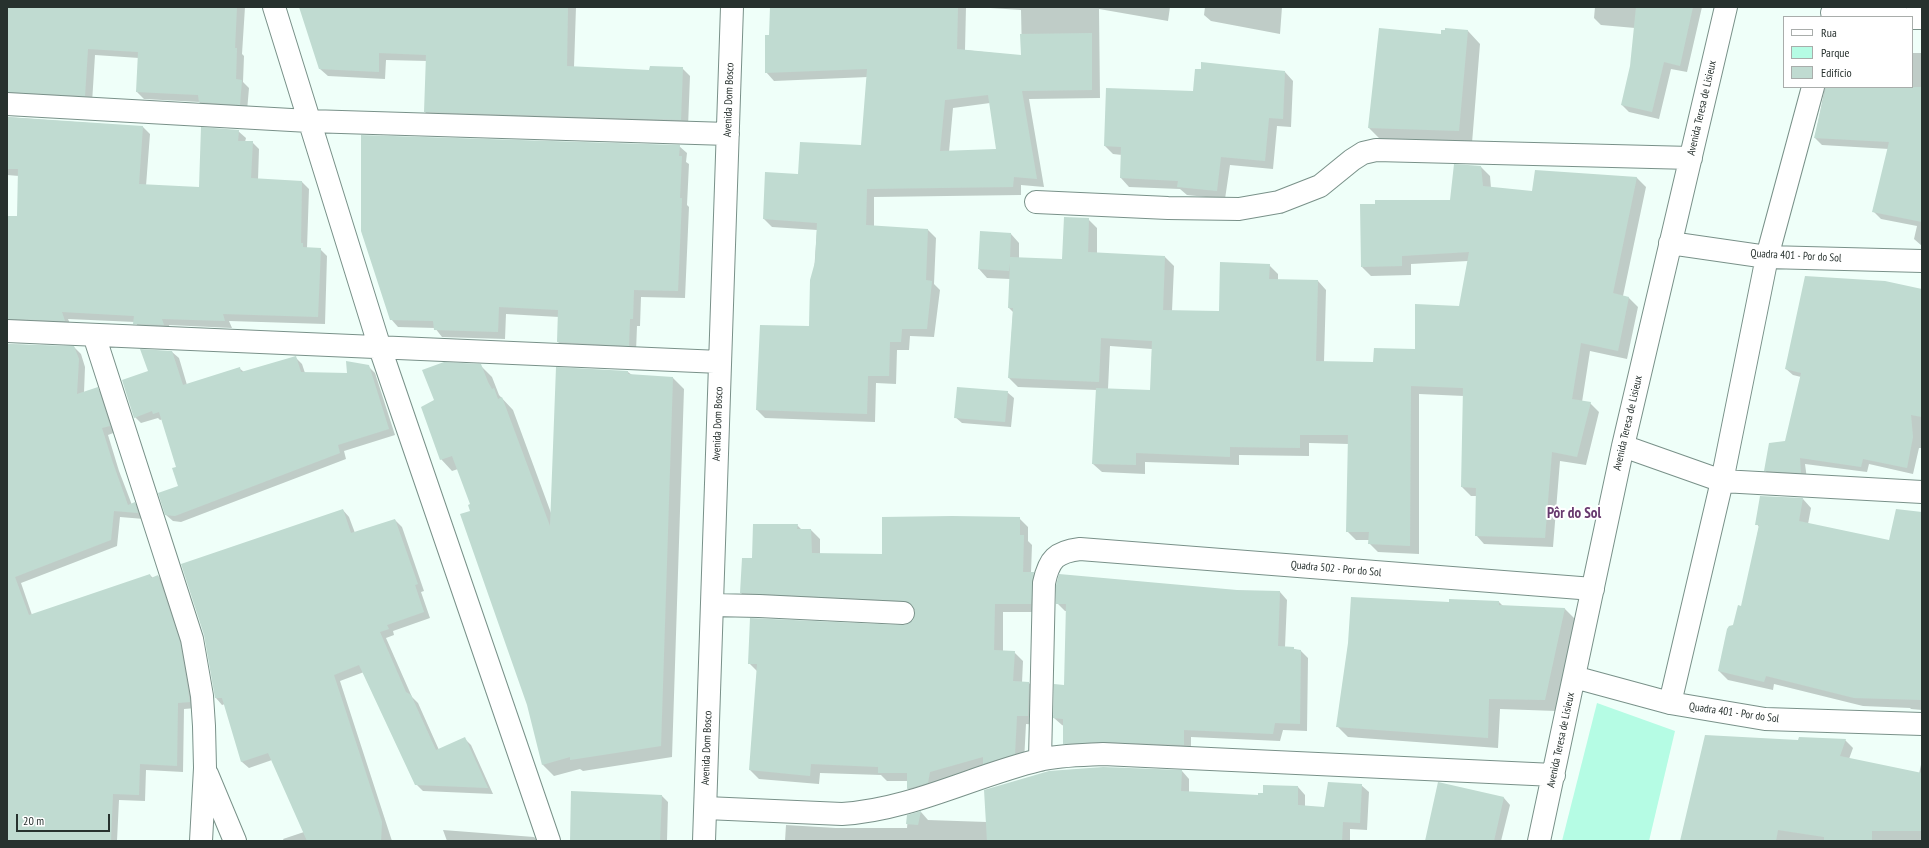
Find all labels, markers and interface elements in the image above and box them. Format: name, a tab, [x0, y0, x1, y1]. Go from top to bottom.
legend	[1783, 16, 1913, 88]
text: Rua	[1821, 25, 1837, 40]
text: Parque	[1821, 45, 1850, 60]
street label: Avenida Teresa de Lisieux	[1685, 59, 1719, 157]
street label: Avenida Dom Bosco	[721, 63, 737, 137]
text: Edifício	[1821, 65, 1852, 80]
street label: Quadra 401 - Por do Sol	[1750, 247, 1842, 265]
street label: Avenida Teresa de Lisieux	[1611, 374, 1645, 472]
street label: Avenida Dom Bosco	[710, 387, 726, 461]
district label: Pôr do Sol	[1547, 505, 1601, 523]
street label: Quadra 502 - Por do Sol	[1290, 558, 1382, 580]
street label: Avenida Teresa de Lisieux	[1544, 691, 1578, 789]
street label: Quadra 401 - Por do Sol	[1688, 700, 1780, 726]
street label: Avenida Dom Bosco	[699, 711, 715, 785]
scale bar	[18, 806, 112, 832]
text: 20 m	[23, 813, 44, 828]

